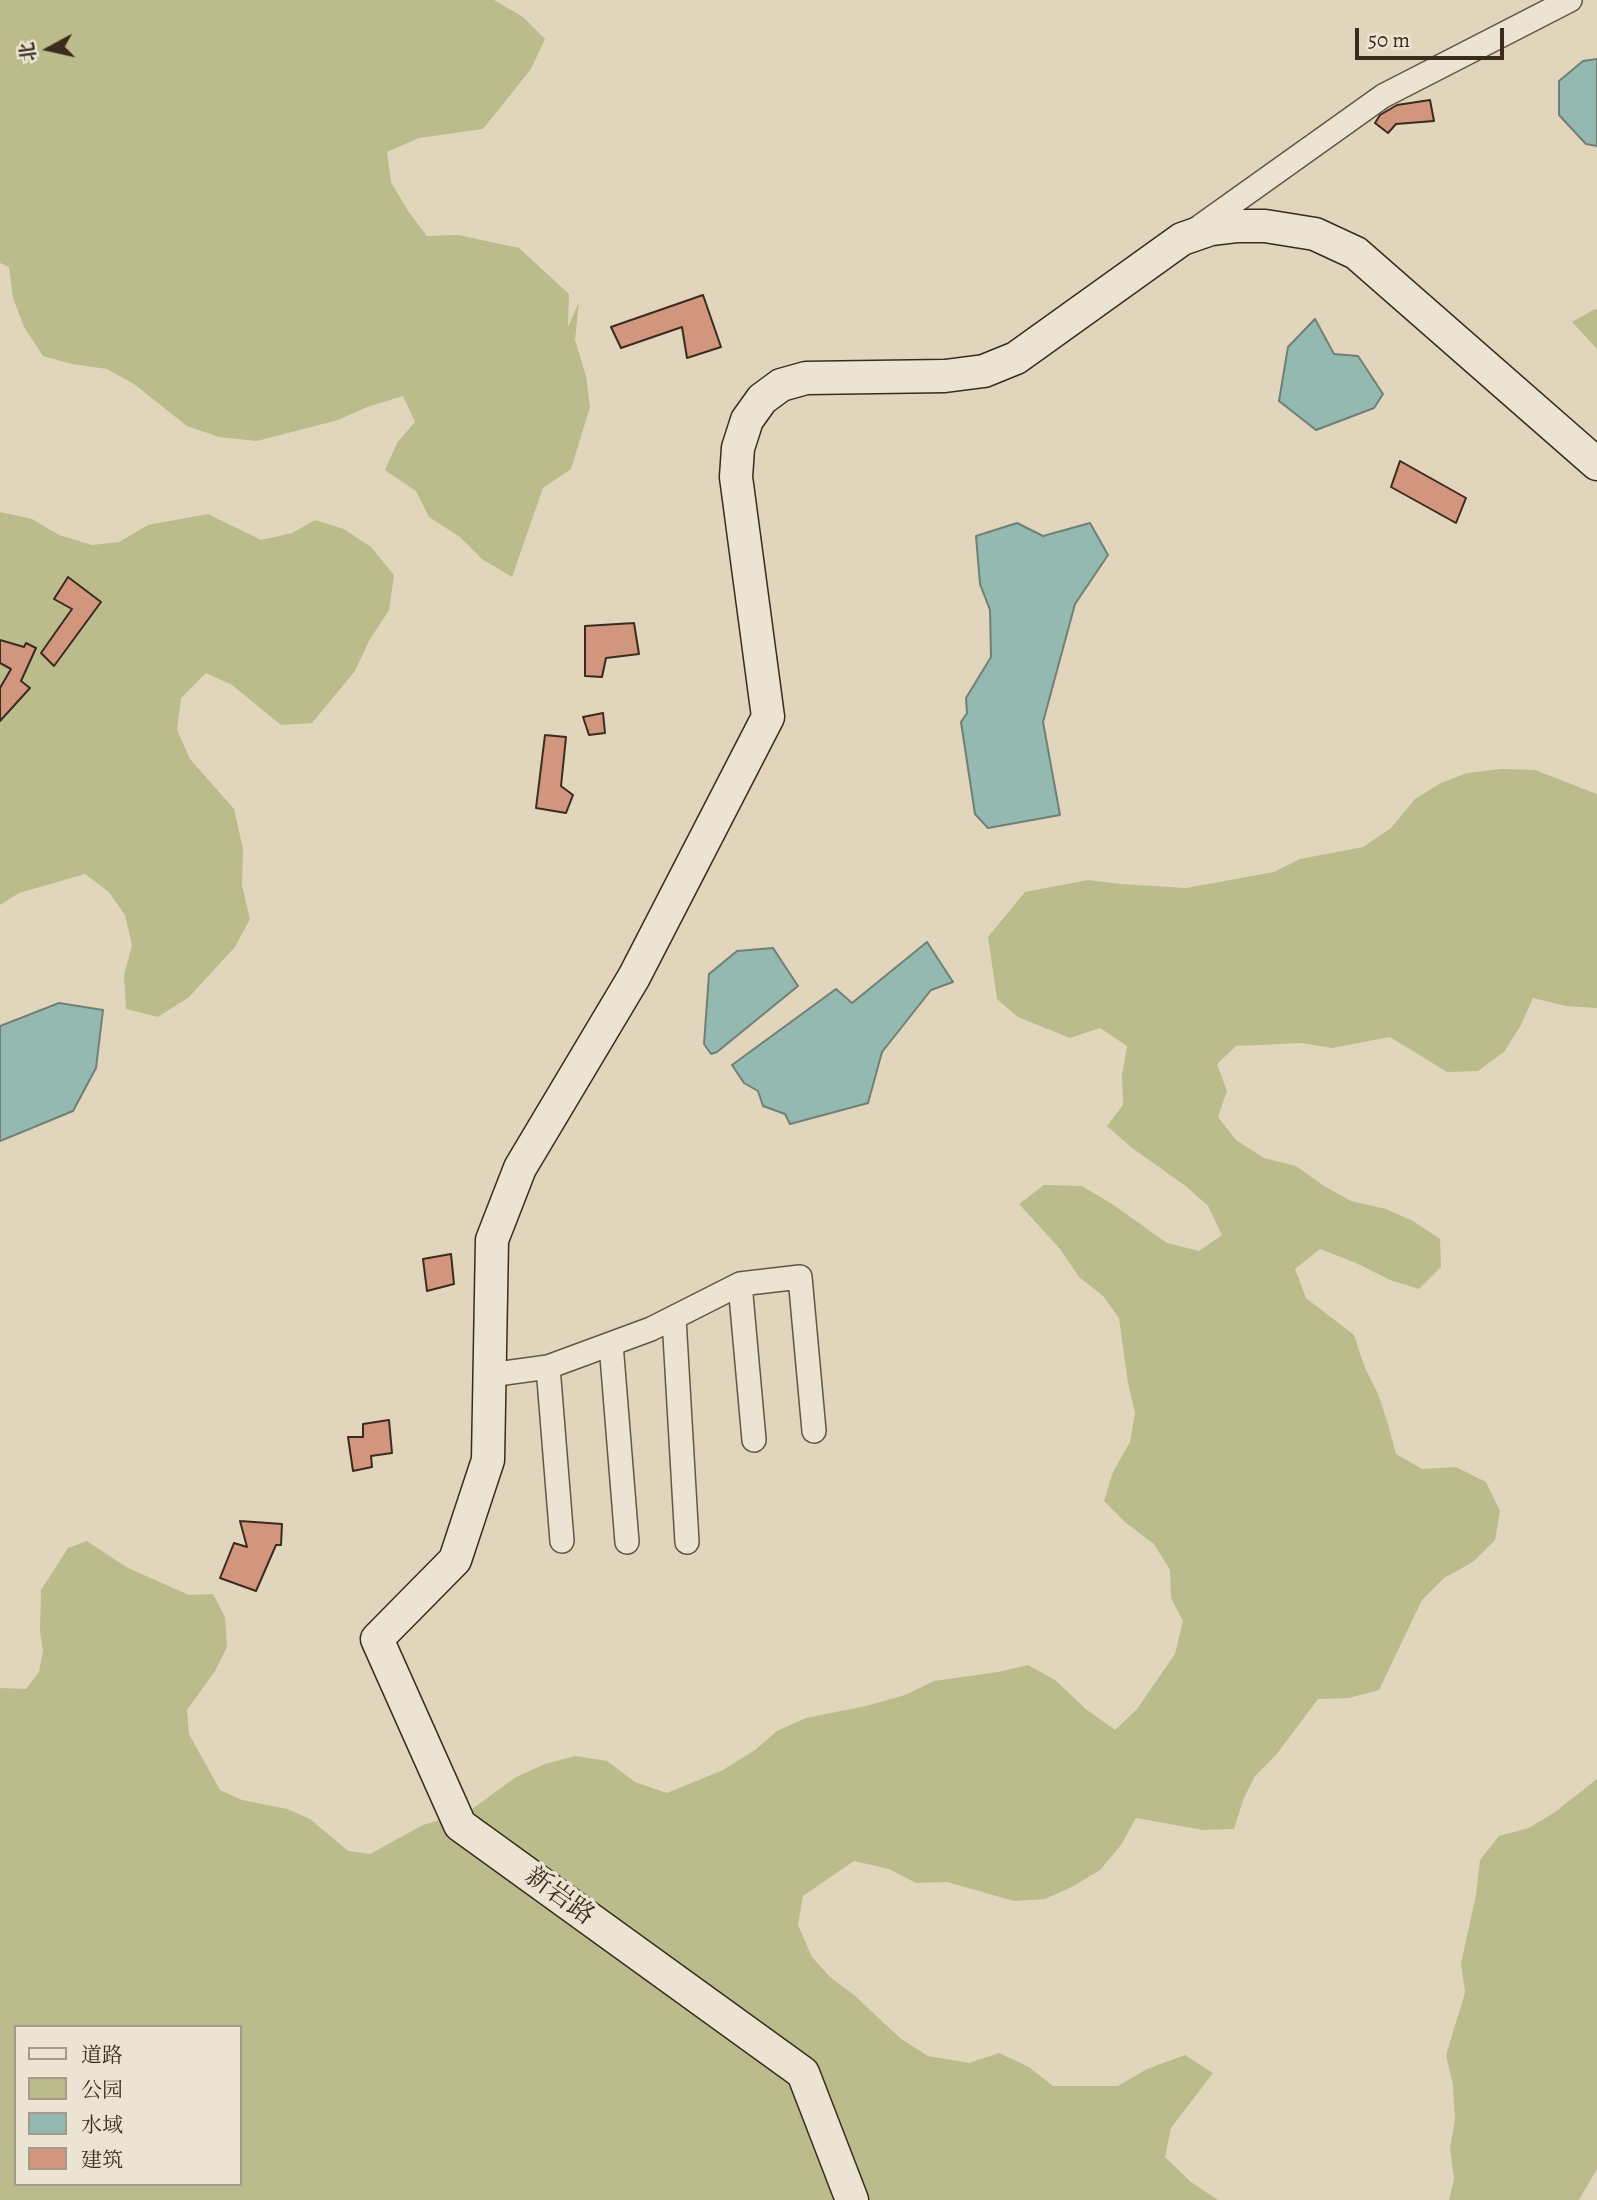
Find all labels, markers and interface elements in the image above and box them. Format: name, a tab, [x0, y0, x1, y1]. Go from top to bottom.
north arrow	[14, 14, 84, 84]
scale bar	[1359, 14, 1508, 58]
text: 50 m	[1368, 26, 1410, 54]
text: 北	[14, 41, 42, 63]
street label: 新岩路	[518, 1861, 600, 1933]
legend	[14, 2025, 242, 2186]
text: 道路	[81, 2041, 123, 2069]
text: 公园	[81, 2076, 123, 2104]
text: 水域	[81, 2111, 123, 2139]
text: 建筑	[81, 2146, 123, 2174]

